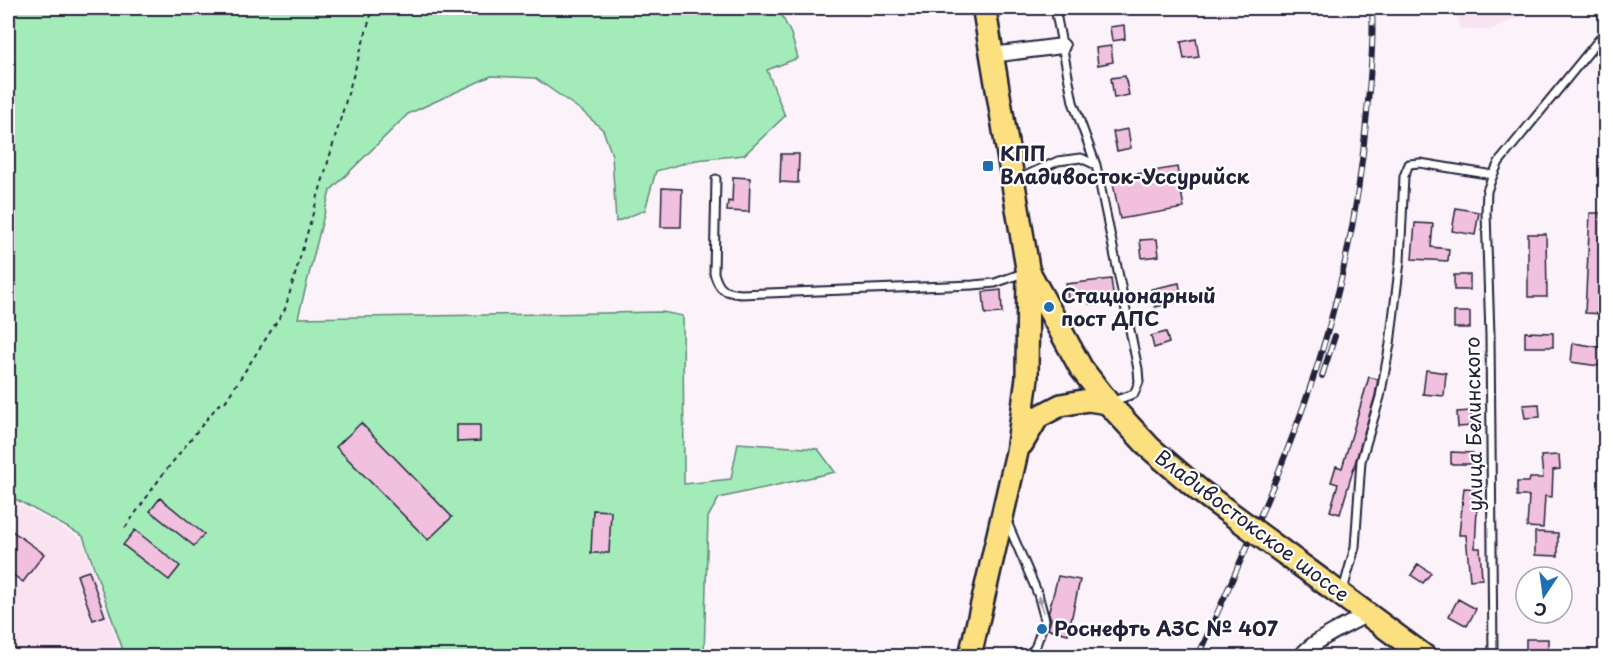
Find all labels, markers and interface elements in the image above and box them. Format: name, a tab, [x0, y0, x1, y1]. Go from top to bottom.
place label: КПП Владивосток-Уссурийск	[1000, 138, 1250, 191]
marker: КПП Владивосток-Уссурийск	[981, 159, 995, 173]
place label: Стационарный пост ДПС	[1061, 280, 1216, 333]
marker: Стационарный пост ДПС	[1042, 300, 1056, 314]
street label: улица Белинского	[1456, 336, 1490, 512]
street label: Владивостокское шоссе	[1149, 442, 1356, 608]
north arrow	[1514, 565, 1574, 625]
one-way arrow	[1036, 595, 1045, 613]
text: С	[1532, 598, 1549, 624]
place label: Роснефть АЗС № 407	[1054, 613, 1279, 643]
marker: Роснефть АЗС № 407	[1035, 622, 1049, 636]

